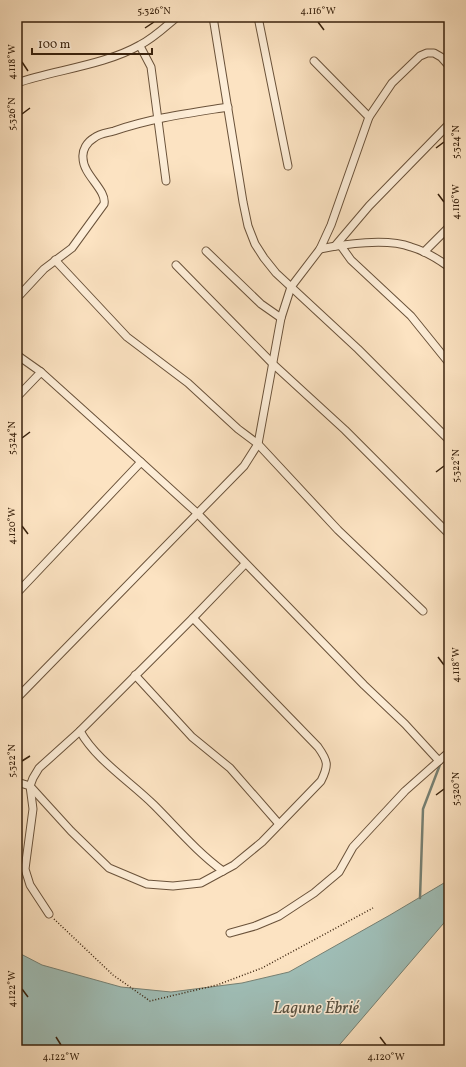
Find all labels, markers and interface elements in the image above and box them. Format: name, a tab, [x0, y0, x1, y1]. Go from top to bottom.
text: 5.326°N	[137, 4, 171, 18]
text: 4.116°W	[300, 4, 336, 18]
scale bar	[32, 30, 152, 56]
text: 100 m	[38, 37, 71, 53]
text: 4.118°W	[5, 44, 19, 80]
text: 5.326°N	[5, 97, 19, 131]
text: 5.324°N	[449, 125, 463, 159]
text: 4.116°W	[449, 184, 463, 220]
text: 5.324°N	[5, 421, 19, 455]
text: 5.322°N	[449, 449, 463, 483]
text: 4.120°W	[5, 507, 19, 545]
text: 4.118°W	[449, 647, 463, 683]
text: 5.322°N	[5, 744, 19, 778]
text: 5.320°N	[449, 771, 463, 806]
text: 4.122°W	[5, 970, 19, 1008]
water label: Lagune Ébrié	[273, 997, 360, 1020]
text: 4.122°W	[42, 1050, 80, 1064]
text: 4.120°W	[367, 1050, 405, 1064]

